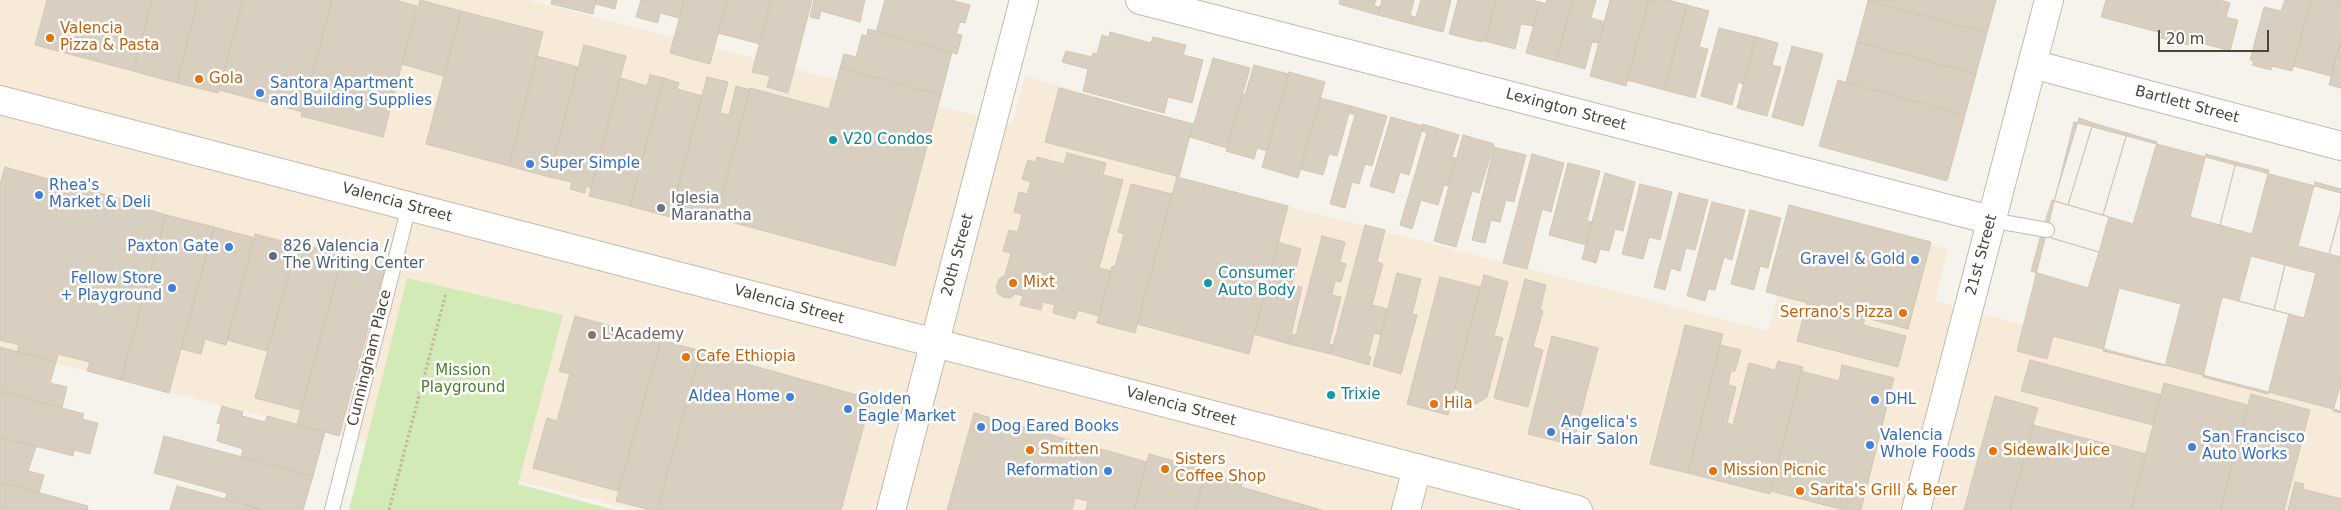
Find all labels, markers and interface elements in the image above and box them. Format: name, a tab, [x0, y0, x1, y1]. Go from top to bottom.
place label: Valencia Pizza & Pasta	[60, 20, 160, 55]
scale bar	[2161, 20, 2272, 52]
text: 20 m	[2166, 30, 2204, 48]
marker: Valencia Pizza & Pasta	[44, 32, 56, 44]
place label: Gola	[209, 70, 243, 88]
marker: Gola	[193, 73, 205, 85]
place label: Santora Apartment and Building Supplies	[270, 75, 432, 110]
street label: Bartlett Street	[2133, 82, 2241, 128]
street label: Lexington Street	[1504, 85, 1628, 135]
marker: Santora Apartment and Building Supplies	[254, 87, 266, 99]
place label: V20 Condos	[843, 131, 933, 149]
marker: V20 Condos	[827, 134, 839, 146]
place label: Super Simple	[540, 155, 640, 173]
marker: Super Simple	[524, 158, 536, 170]
place label: Rhea's Market & Deli	[49, 177, 151, 212]
street label: Valencia Street	[340, 180, 454, 226]
marker: Rhea's Market & Deli	[33, 189, 45, 201]
place label: Iglesia Maranatha	[671, 190, 752, 225]
marker: Iglesia Maranatha	[655, 202, 667, 214]
street label: 20th Street	[938, 212, 978, 298]
street label: 21st Street	[1963, 213, 2001, 297]
place label: Paxton Gate	[127, 238, 219, 256]
place label: 826 Valencia / The Writing Center	[283, 238, 424, 273]
marker: Paxton Gate	[223, 241, 235, 253]
marker: 826 Valencia / The Writing Center	[267, 250, 279, 262]
place label: Gravel & Gold	[1800, 251, 1905, 269]
marker: Gravel & Gold	[1909, 254, 1921, 266]
place label: Consumer Auto Body	[1218, 265, 1295, 300]
place label: Fellow Store + Playground	[60, 270, 162, 305]
place label: Mixt	[1023, 274, 1055, 292]
marker: Mixt	[1007, 277, 1019, 289]
marker: Consumer Auto Body	[1202, 277, 1214, 289]
marker: Fellow Store + Playground	[166, 282, 178, 294]
street label: Valencia Street	[732, 282, 846, 328]
street label: Cunningham Place	[344, 288, 396, 428]
place label: Serrano's Pizza	[1780, 304, 1893, 322]
marker: Serrano's Pizza	[1897, 307, 1909, 319]
place label: L'Academy	[602, 326, 684, 344]
marker: L'Academy	[586, 329, 598, 341]
place label: Cafe Ethiopia	[696, 348, 796, 366]
marker: Cafe Ethiopia	[680, 351, 692, 363]
park label: Mission Playground	[421, 362, 505, 397]
street label: Valencia Street	[1124, 384, 1238, 430]
place label: Trixie	[1341, 386, 1381, 404]
place label: Aldea Home	[689, 388, 780, 406]
marker: Trixie	[1325, 389, 1337, 401]
marker: Aldea Home	[784, 391, 796, 403]
place label: Golden Eagle Market	[858, 391, 956, 426]
place label: DHL	[1885, 391, 1916, 409]
marker: DHL	[1869, 394, 1881, 406]
place label: Hila	[1444, 395, 1473, 413]
marker: Hila	[1428, 398, 1440, 410]
marker: Golden Eagle Market	[842, 403, 854, 415]
place label: Angelica's Hair Salon	[1561, 414, 1638, 449]
place label: Dog Eared Books	[991, 418, 1119, 436]
marker: Dog Eared Books	[975, 421, 987, 433]
marker: Angelica's Hair Salon	[1545, 426, 1557, 438]
place label: Valencia Whole Foods	[1880, 427, 1975, 462]
place label: San Francisco Auto Works	[2202, 429, 2305, 464]
marker: Valencia Whole Foods	[1864, 439, 1876, 451]
place label: Smitten	[1040, 441, 1099, 459]
marker: San Francisco Auto Works	[2186, 441, 2198, 453]
place label: Sidewalk Juice	[2003, 442, 2110, 460]
marker: Smitten	[1024, 444, 1036, 456]
marker: Sidewalk Juice	[1987, 445, 1999, 457]
place label: Sisters Coffee Shop	[1175, 451, 1266, 486]
place label: Reformation	[1006, 462, 1098, 480]
place label: Mission Picnic	[1723, 462, 1826, 480]
marker: Sisters Coffee Shop	[1159, 463, 1171, 475]
marker: Reformation	[1102, 465, 1114, 477]
marker: Mission Picnic	[1707, 465, 1719, 477]
place label: Sarita's Grill & Beer	[1810, 482, 1957, 500]
marker: Sarita's Grill & Beer	[1794, 485, 1806, 497]

